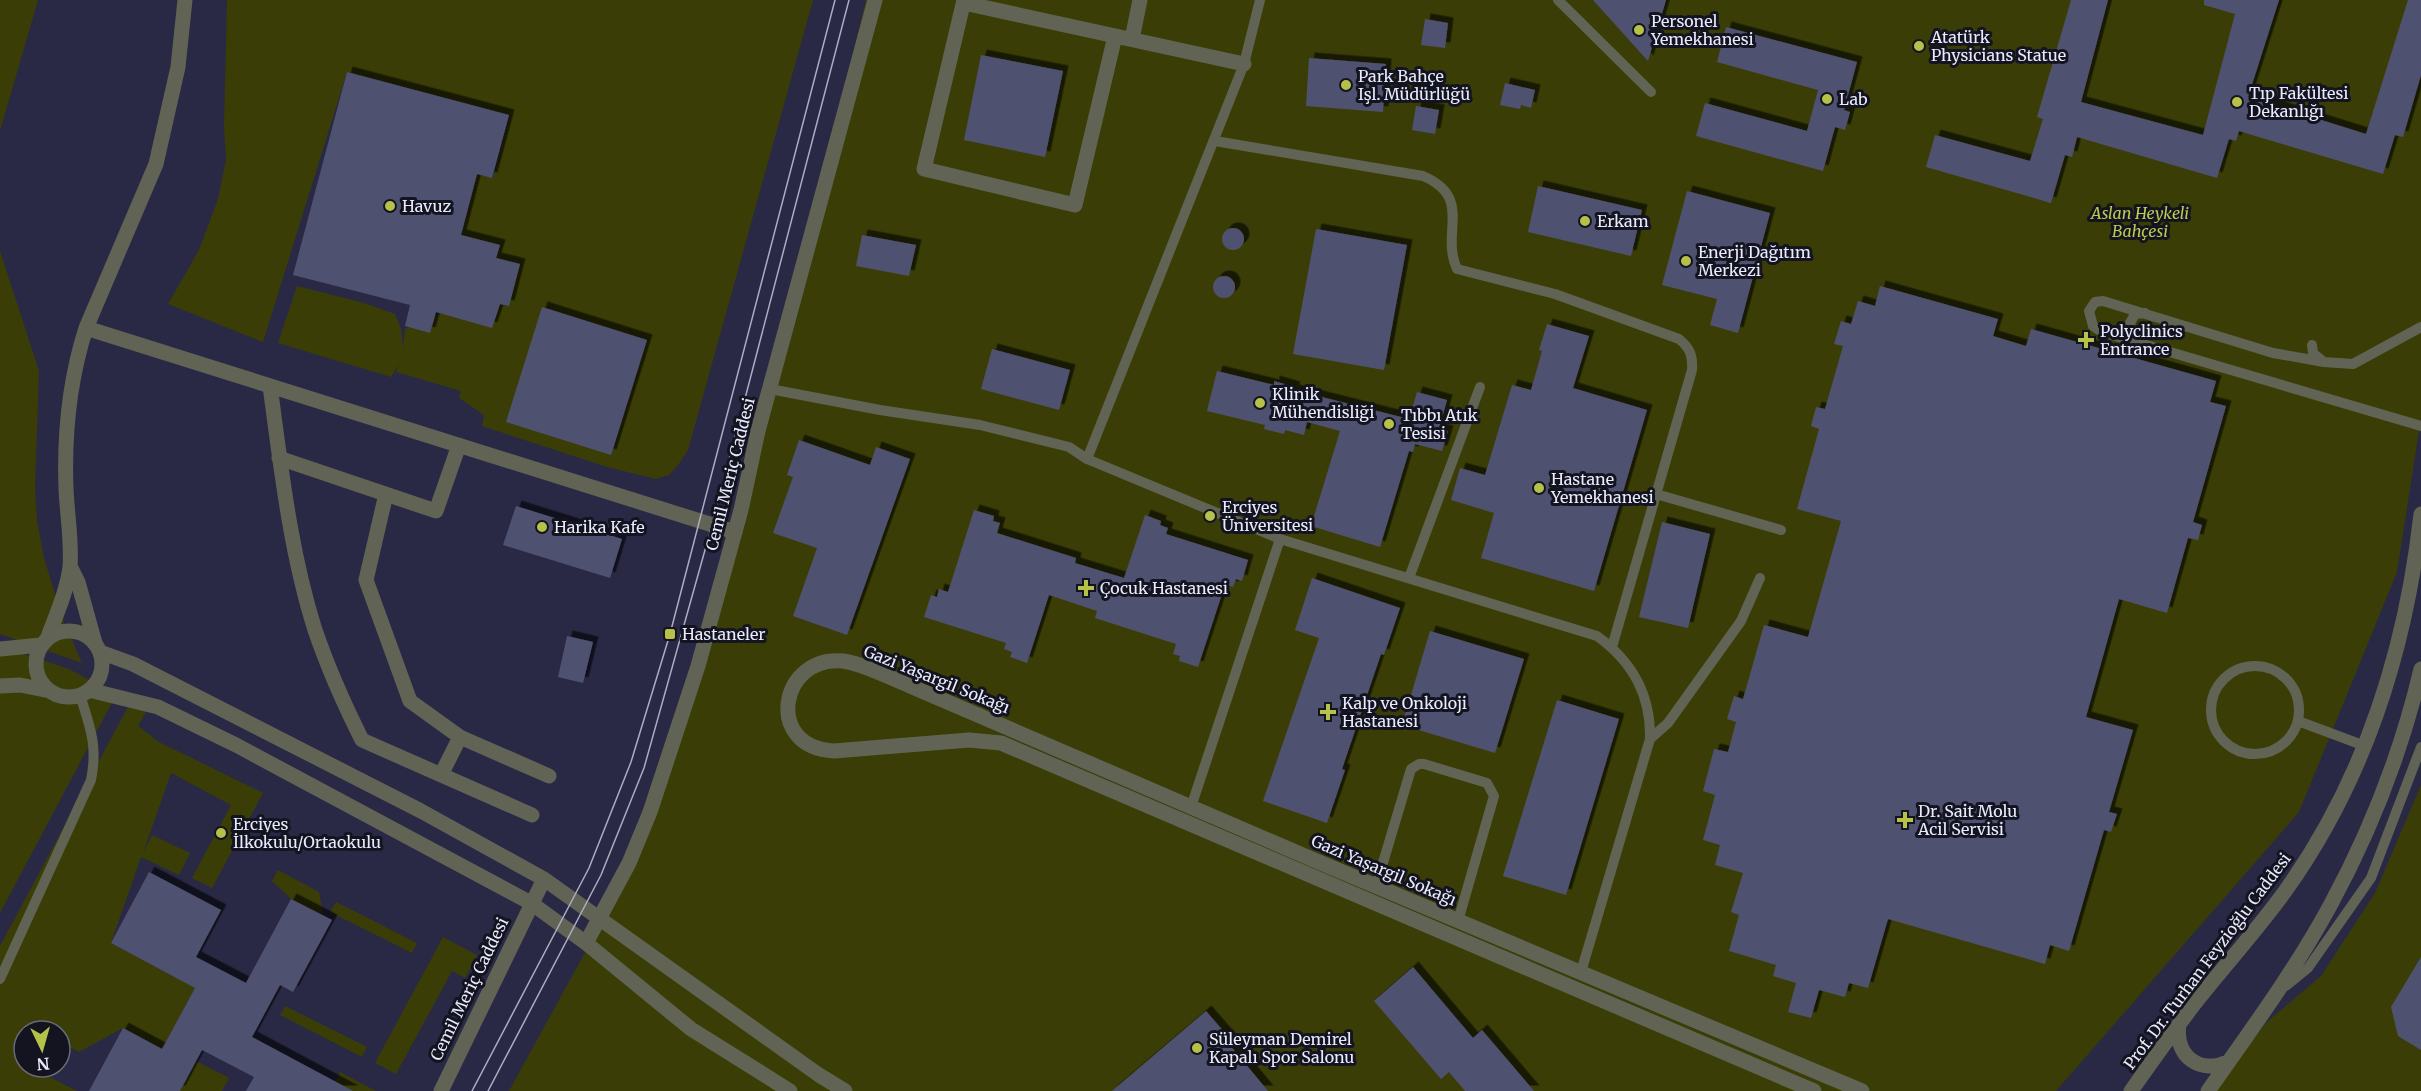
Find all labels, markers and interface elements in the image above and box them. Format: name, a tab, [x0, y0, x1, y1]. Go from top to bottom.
place label: Personel Yemekhanesi	[1650, 11, 1754, 49]
marker: Personel Yemekhanesi	[1632, 23, 1646, 37]
place label: Atatürk Physicians Statue	[1930, 27, 2066, 65]
marker: Atatürk Physicians Statue	[1912, 39, 1926, 53]
place label: Park Bahçe Işl. Müdürlüğü	[1358, 66, 1470, 104]
marker: Park Bahçe Işl. Müdürlüğü	[1339, 78, 1353, 92]
place label: Tıp Fakültesi Dekanlığı	[2249, 83, 2348, 121]
place label: Lab	[1839, 89, 1868, 109]
marker: Lab	[1820, 92, 1834, 106]
marker: Tıp Fakültesi Dekanlığı	[2230, 95, 2244, 109]
place label: Havuz	[402, 196, 451, 216]
marker: Havuz	[383, 199, 397, 213]
park label: Aslan Heykeli Bahçesi	[2089, 203, 2189, 241]
place label: Erkam	[1597, 211, 1649, 231]
marker: Erkam	[1578, 214, 1592, 228]
place label: Enerji Dağıtım Merkezi	[1698, 242, 1811, 280]
marker: Enerji Dağıtım Merkezi	[1679, 254, 1693, 268]
place label: Polyclinics Entrance	[2100, 321, 2183, 359]
marker: Polyclinics Entrance	[2077, 331, 2095, 349]
place label: Klinik Mühendisliği	[1272, 384, 1374, 422]
street label: Cemil Meriç Caddesi	[701, 396, 759, 552]
marker: Klinik Mühendisliği	[1253, 396, 1267, 410]
place label: Tıbbı Atık Tesisi	[1401, 405, 1479, 443]
marker: Tıbbı Atık Tesisi	[1382, 417, 1396, 431]
place label: Hastane Yemekhanesi	[1550, 469, 1654, 507]
marker: Hastane Yemekhanesi	[1532, 481, 1546, 495]
place label: Erciyes Üniversitesi	[1222, 497, 1313, 535]
marker: Erciyes Üniversitesi	[1203, 509, 1217, 523]
place label: Harika Kafe	[554, 517, 645, 537]
marker: Harika Kafe	[535, 520, 549, 534]
place label: Çocuk Hastanesi	[1100, 578, 1228, 598]
marker: Çocuk Hastanesi	[1077, 579, 1095, 597]
place label: Hastaneler	[682, 624, 766, 644]
marker: Hastaneler	[663, 627, 677, 641]
street label: Gazi Yaşargil Sokağı	[861, 641, 1013, 717]
place label: Kalp ve Onkoloji Hastanesi	[1342, 693, 1467, 731]
marker: Kalp ve Onkoloji Hastanesi	[1319, 703, 1337, 721]
place label: Dr. Sait Molu Acil Servisi	[1917, 801, 2017, 839]
marker: Dr. Sait Molu Acil Servisi	[1896, 811, 1914, 829]
place label: Erciyes İlkokulu/Ortaokulu	[233, 814, 381, 852]
marker: Erciyes İlkokulu/Ortaokulu	[214, 826, 228, 840]
street label: Gazi Yaşargil Sokağı	[1308, 830, 1460, 910]
street label: Prof. Dr. Turhan Feyzioğlu Caddesi	[2119, 849, 2295, 1073]
street label: Cemil Meriç Caddesi	[426, 914, 512, 1064]
north arrow	[12, 1019, 72, 1079]
place label: Süleyman Demirel Kapalı Spor Salonu	[1209, 1029, 1354, 1067]
marker: Süleyman Demirel Kapalı Spor Salonu	[1190, 1041, 1204, 1055]
text: N	[36, 1053, 50, 1074]

